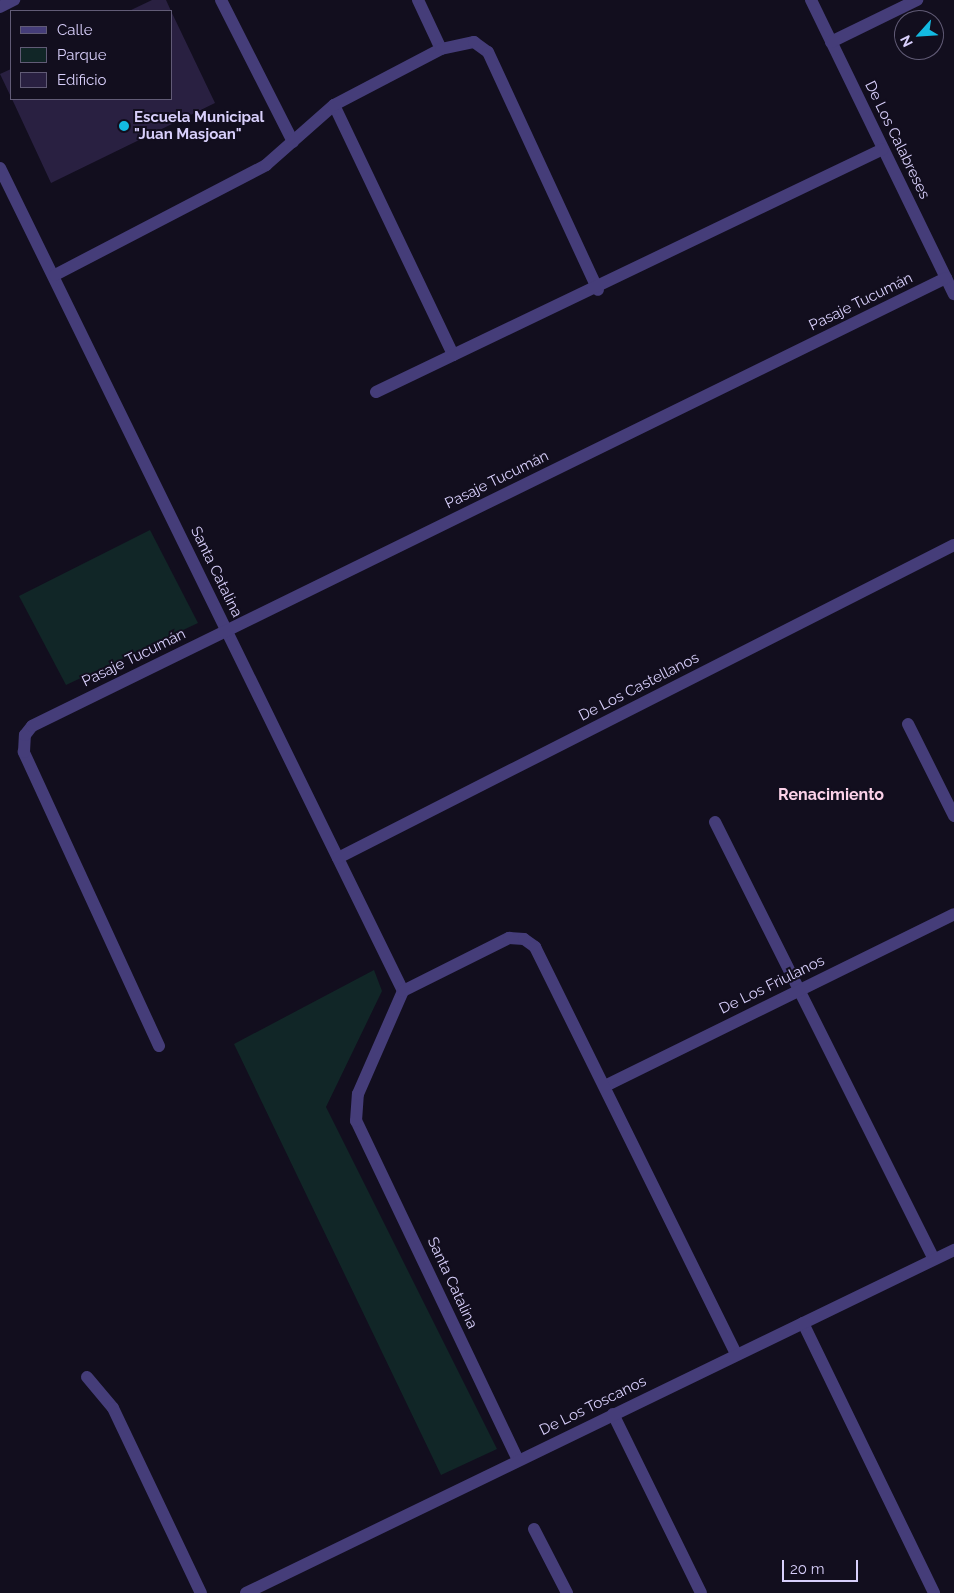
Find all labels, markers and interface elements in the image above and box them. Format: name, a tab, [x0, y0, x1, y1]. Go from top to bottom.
legend	[10, 10, 172, 100]
north arrow	[894, 10, 944, 60]
text: Calle	[57, 21, 92, 39]
text: N	[897, 33, 916, 49]
text: Parque	[57, 46, 106, 64]
text: Edificio	[57, 71, 107, 89]
street label: De Los Calabreses	[861, 78, 933, 202]
place label: Escuela Municipal "Juan Masjoan"	[134, 108, 264, 143]
marker: Escuela Municipal "Juan Masjoan"	[118, 120, 130, 132]
street label: Pasaje Tucumán	[806, 269, 916, 335]
street label: Pasaje Tucumán	[442, 447, 552, 513]
street label: Santa Catalina	[186, 524, 246, 620]
street label: Pasaje Tucumán	[79, 625, 189, 691]
street label: De Los Castellanos	[576, 649, 702, 725]
district label: Renacimiento	[778, 785, 884, 805]
street label: De Los Friulanos	[716, 952, 828, 1018]
street label: Santa Catalina	[423, 1234, 481, 1332]
street label: De Los Toscanos	[537, 1372, 649, 1440]
scale bar	[784, 1550, 860, 1582]
text: 20 m	[790, 1560, 825, 1578]

